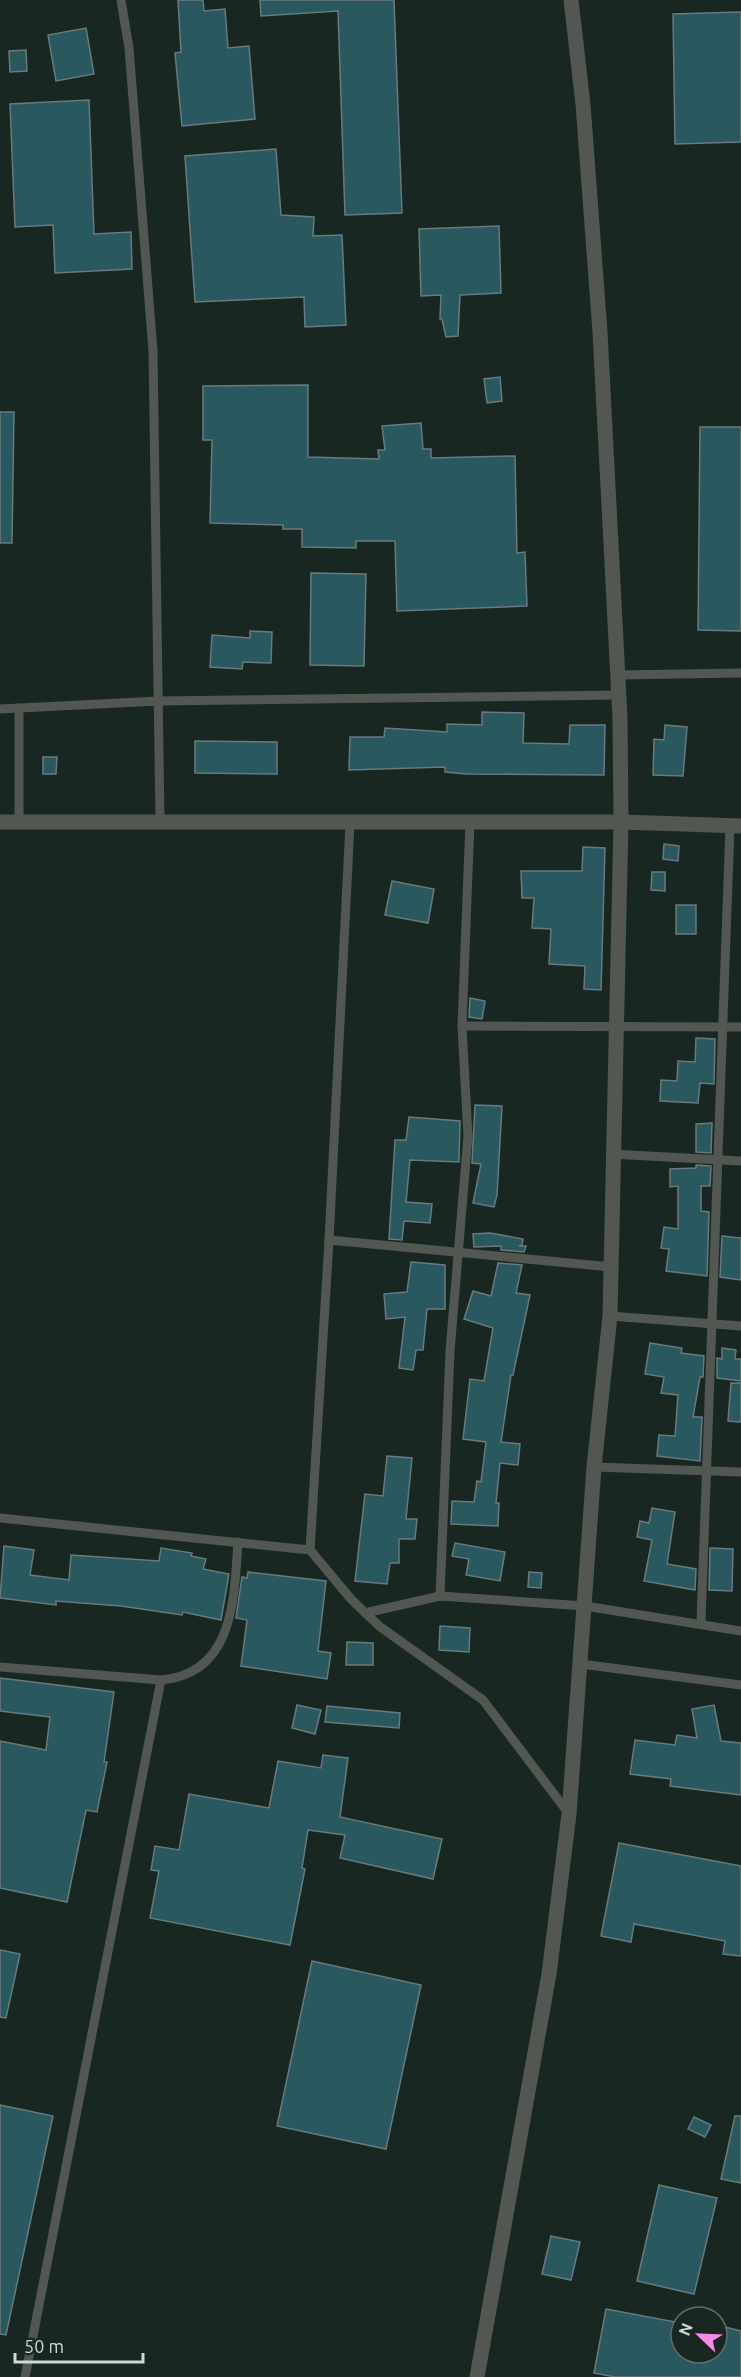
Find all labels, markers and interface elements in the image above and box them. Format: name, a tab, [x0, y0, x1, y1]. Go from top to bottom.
north arrow	[669, 2305, 729, 2365]
text: N	[675, 2320, 696, 2338]
scale bar	[15, 2326, 142, 2364]
text: 50 m	[24, 2336, 64, 2356]

